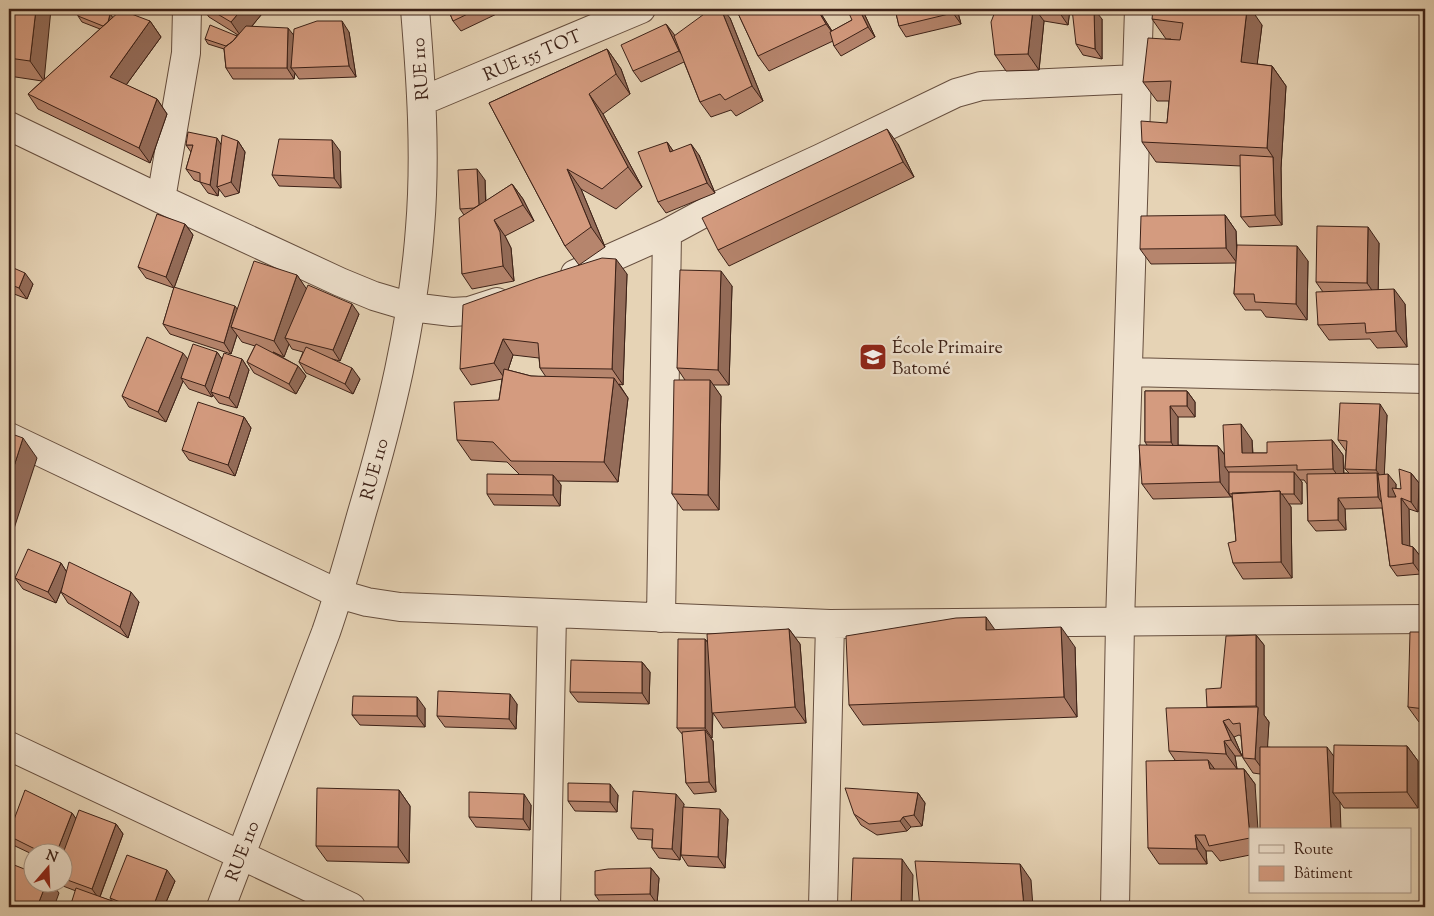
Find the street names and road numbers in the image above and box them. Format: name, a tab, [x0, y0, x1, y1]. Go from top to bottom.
street label: RUE 155 TOT	[480, 24, 586, 89]
street label: RUE 110	[407, 37, 437, 101]
street label: RUE 110	[355, 436, 397, 503]
street label: RUE 110	[220, 818, 267, 886]

